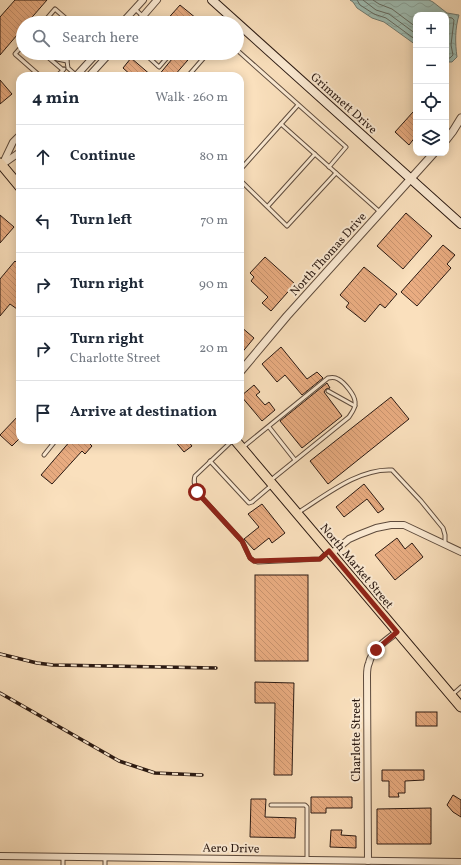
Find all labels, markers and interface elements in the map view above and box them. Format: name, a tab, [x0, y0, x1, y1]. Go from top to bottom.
map controls	[413, 12, 449, 156]
button: +	[413, 12, 449, 48]
search box	[16, 16, 244, 60]
icon: search	[30, 27, 52, 49]
text: Search here	[62, 28, 139, 49]
button: −	[413, 48, 449, 84]
street label: Grimmett Drive	[307, 70, 380, 138]
button: locate	[413, 84, 449, 120]
text: 4 min	[32, 87, 79, 110]
text: Walk · 260 m	[155, 89, 228, 107]
button: layers	[413, 120, 449, 156]
icon: ahead	[32, 146, 54, 168]
text: Continue	[70, 146, 135, 167]
text: 80 m	[199, 148, 228, 166]
street label: North Thomas Drive	[287, 209, 371, 300]
icon: left	[32, 210, 54, 232]
text: Turn left	[70, 210, 132, 231]
text: 70 m	[200, 212, 228, 230]
icon: right	[32, 274, 54, 296]
text: Turn right	[70, 274, 144, 295]
text: 90 m	[199, 276, 228, 294]
text: Turn right	[70, 329, 144, 350]
icon: right	[32, 338, 54, 360]
text: 20 m	[199, 340, 228, 358]
text: Charlotte Street	[70, 350, 161, 368]
icon: arrive	[32, 402, 54, 424]
text: Arrive at destination	[70, 402, 217, 423]
route start	[188, 483, 206, 501]
street label: North Market Street	[316, 521, 397, 613]
route end	[367, 641, 385, 659]
street label: Charlotte Street	[349, 698, 365, 782]
street label: Aero Drive	[202, 841, 260, 858]

